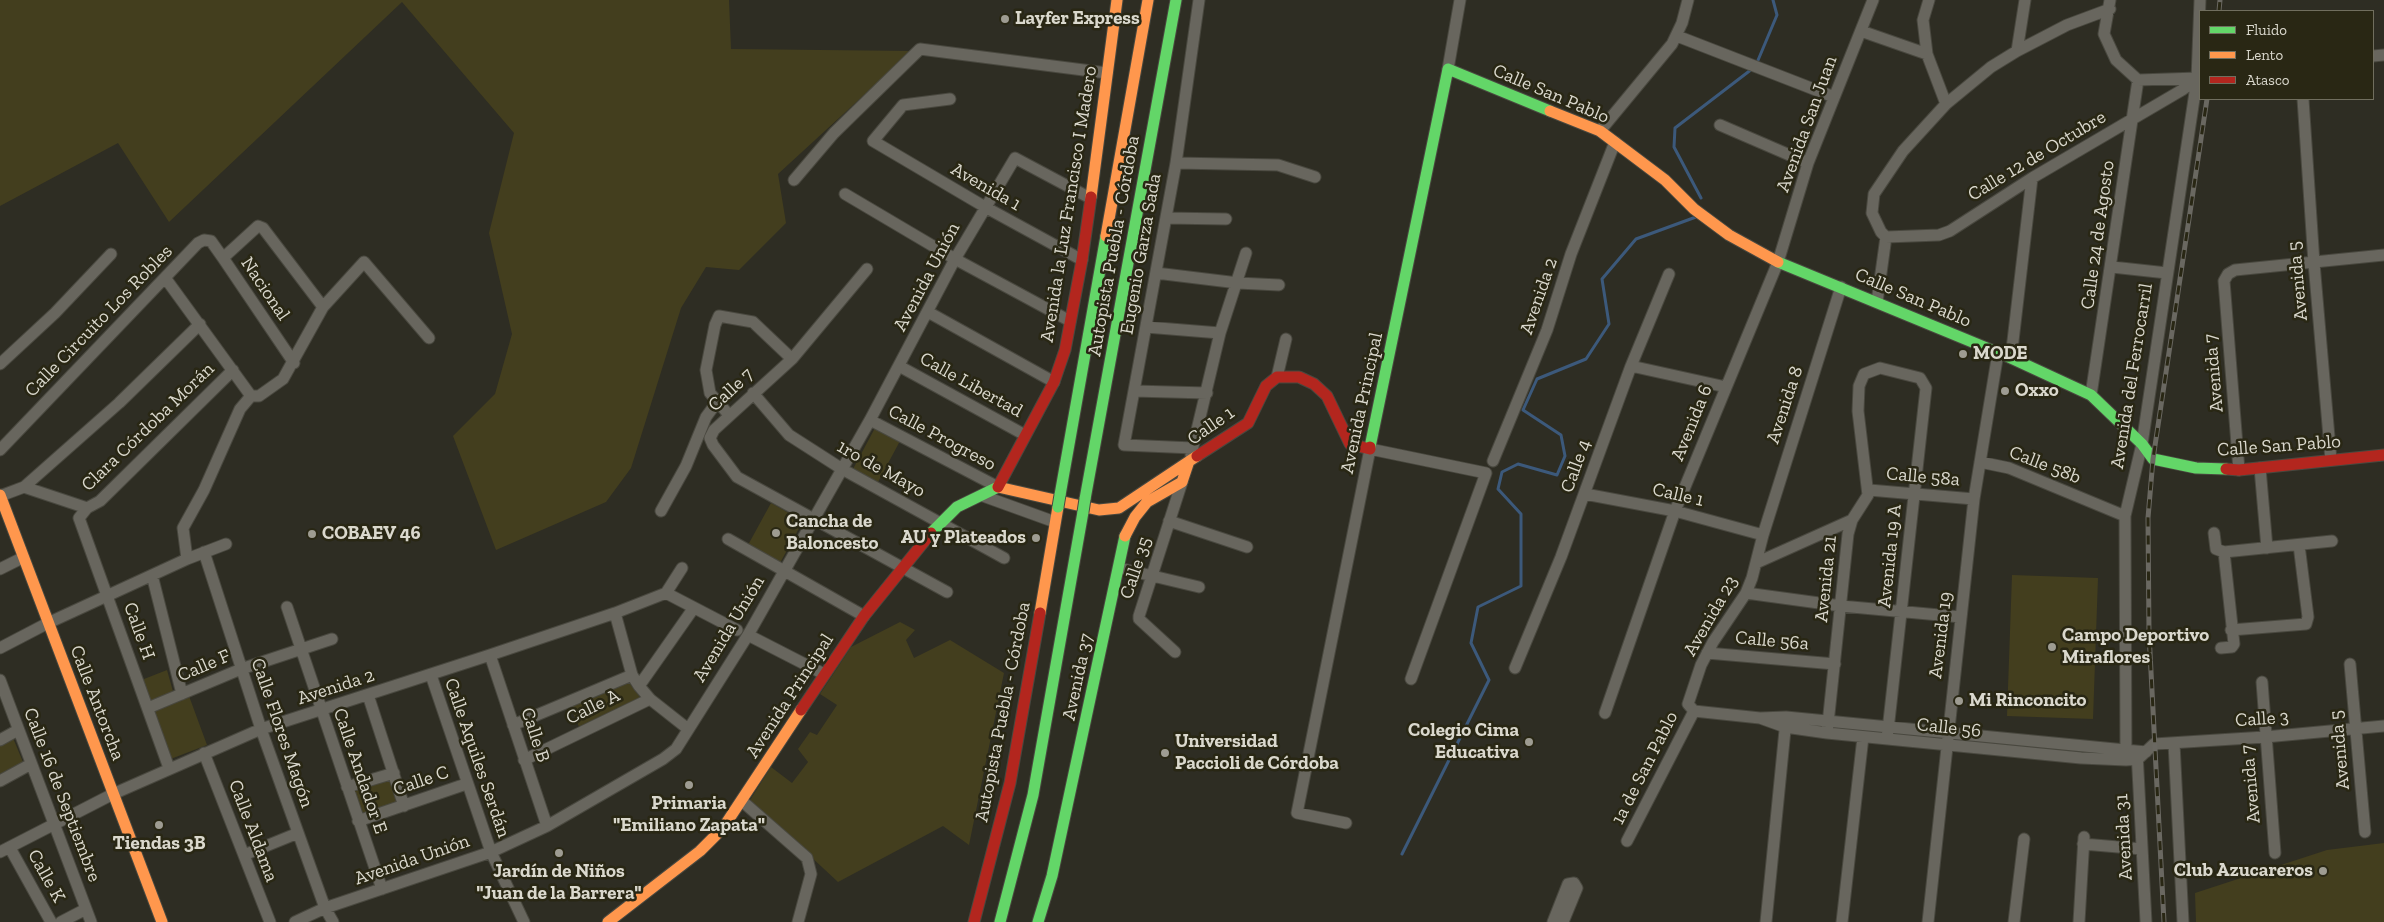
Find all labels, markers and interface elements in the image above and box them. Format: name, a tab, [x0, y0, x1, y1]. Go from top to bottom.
place label: Layfer Express	[1015, 8, 1140, 30]
legend	[2199, 10, 2374, 100]
marker: Layfer Express	[999, 13, 1011, 25]
text: Fluido	[2246, 21, 2287, 39]
text: Lento	[2246, 46, 2283, 64]
street label: Avenida San Juan	[1772, 53, 1842, 195]
street label: Calle San Pablo	[1489, 59, 1613, 129]
street label: Avenida la Luz Francisco I Madero	[1036, 64, 1102, 344]
text: Atasco	[2246, 71, 2290, 89]
street label: Calle 12 de Octubre	[1964, 106, 2110, 206]
street label: Autopista Puebla - Córdoba	[1083, 134, 1145, 358]
street label: Avenida 1	[947, 158, 1025, 216]
street label: Calle 24 de Agosto	[2076, 159, 2120, 311]
street label: Eugenio Garza Sada	[1116, 172, 1166, 336]
street label: Avenida Unión	[889, 219, 965, 335]
street label: Calle Circuito Los Robles	[20, 240, 178, 402]
street label: Avenida 5	[2283, 240, 2313, 322]
street label: Nacional	[236, 253, 294, 325]
street label: Avenida 2	[1515, 255, 1563, 337]
street label: Calle San Pablo	[1851, 263, 1975, 333]
street label: Avenida del Ferrocarril	[2106, 282, 2158, 470]
street label: Avenida Principal	[1336, 330, 1388, 476]
street label: Avenida 7	[2199, 333, 2229, 413]
place label: MODE	[1973, 343, 2028, 365]
street label: Calle Libertad	[916, 347, 1026, 423]
marker: MODE	[1957, 348, 1969, 360]
street label: Clara Córdoba Morán	[77, 358, 219, 496]
street label: Calle 7	[704, 363, 758, 417]
street label: Avenida 8	[1762, 363, 1808, 447]
place label: Oxxo	[2015, 380, 2059, 402]
street label: Avenida 6	[1666, 382, 1718, 464]
marker: Oxxo	[1999, 385, 2011, 397]
street label: Calle Progreso	[884, 400, 1000, 476]
street label: Calle 1	[1183, 402, 1239, 450]
street label: Calle San Pablo	[2216, 430, 2342, 462]
street label: 1ro de Mayo	[833, 435, 929, 503]
street label: Calle 4	[1556, 436, 1596, 496]
street label: Calle 58b	[2006, 441, 2084, 489]
street label: Calle 58a	[1885, 462, 1961, 492]
street label: Calle 1	[1650, 478, 1706, 512]
street label: Avenida 19 A	[1873, 503, 1907, 609]
place label: Cancha de Baloncesto	[786, 511, 878, 555]
place label: COBAEV 46	[322, 523, 421, 545]
marker: Cancha de Baloncesto	[770, 527, 782, 539]
place label: AU y Plateados	[901, 527, 1026, 549]
marker: COBAEV 46	[306, 528, 318, 540]
marker: AU y Plateados	[1030, 532, 1042, 544]
street label: Calle 35	[1115, 534, 1157, 602]
street label: Avenida 21	[1810, 535, 1842, 623]
street label: Avenida Unión	[688, 572, 770, 686]
street label: Avenida 23	[1679, 572, 1743, 660]
street label: Avenida 19	[1924, 590, 1958, 680]
street label: Calle H	[118, 599, 160, 663]
street label: Autopista Puebla - Córdoba	[970, 600, 1036, 824]
place label: Campo Deportivo Miraflores	[2062, 625, 2209, 669]
street label: Calle 56a	[1734, 626, 1810, 656]
street label: Avenida Principal	[741, 630, 839, 762]
street label: Avenida 37	[1058, 632, 1098, 722]
marker: Campo Deportivo Miraflores	[2046, 641, 2058, 653]
street label: Calle Antorcha	[65, 642, 129, 764]
street label: Calle F	[174, 645, 234, 687]
street label: Calle Flores Magón	[246, 655, 318, 811]
street label: Avenida 2	[295, 664, 377, 710]
street label: Calle Aquiles Serdán	[439, 675, 515, 841]
street label: Calle A	[562, 684, 624, 730]
place label: Mi Rinconcito	[1969, 690, 2087, 712]
marker: Mi Rinconcito	[1953, 695, 1965, 707]
street label: Calle 16 de Septiembre	[18, 705, 106, 885]
street label: Calle Andador E	[328, 705, 392, 837]
street label: Calle B	[515, 705, 555, 765]
street label: Calle 3	[2234, 706, 2290, 732]
street label: 1a de San Pablo	[1607, 708, 1683, 828]
street label: Avenida 5	[2325, 709, 2355, 791]
street label: Calle 56	[1916, 713, 1982, 743]
place label: Colegio Cima Educativa	[1408, 720, 1519, 764]
place label: Universidad Paccioli de Córdoba	[1175, 731, 1339, 775]
marker: Colegio Cima Educativa	[1523, 736, 1535, 748]
street label: Avenida 7	[2236, 744, 2266, 824]
marker: Universidad Paccioli de Córdoba	[1159, 747, 1171, 759]
street label: Calle C	[390, 761, 452, 801]
street label: Calle Aldama	[223, 777, 283, 885]
marker: Primaria "Emiliano Zapata"	[683, 779, 695, 791]
place label: Primaria "Emiliano Zapata"	[613, 793, 765, 837]
street label: Avenida 31	[2110, 793, 2138, 881]
marker: Tiendas 3B	[153, 819, 165, 831]
street label: Avenida Unión	[352, 830, 472, 890]
place label: Tiendas 3B	[112, 833, 206, 855]
street label: Calle K	[22, 846, 70, 906]
marker: Jardín de Niños "Juan de la Barrera"	[553, 847, 565, 859]
place label: Club Azucareros	[2174, 860, 2313, 882]
place label: Jardín de Niños "Juan de la Barrera"	[476, 861, 642, 905]
marker: Club Azucareros	[2317, 865, 2329, 877]

